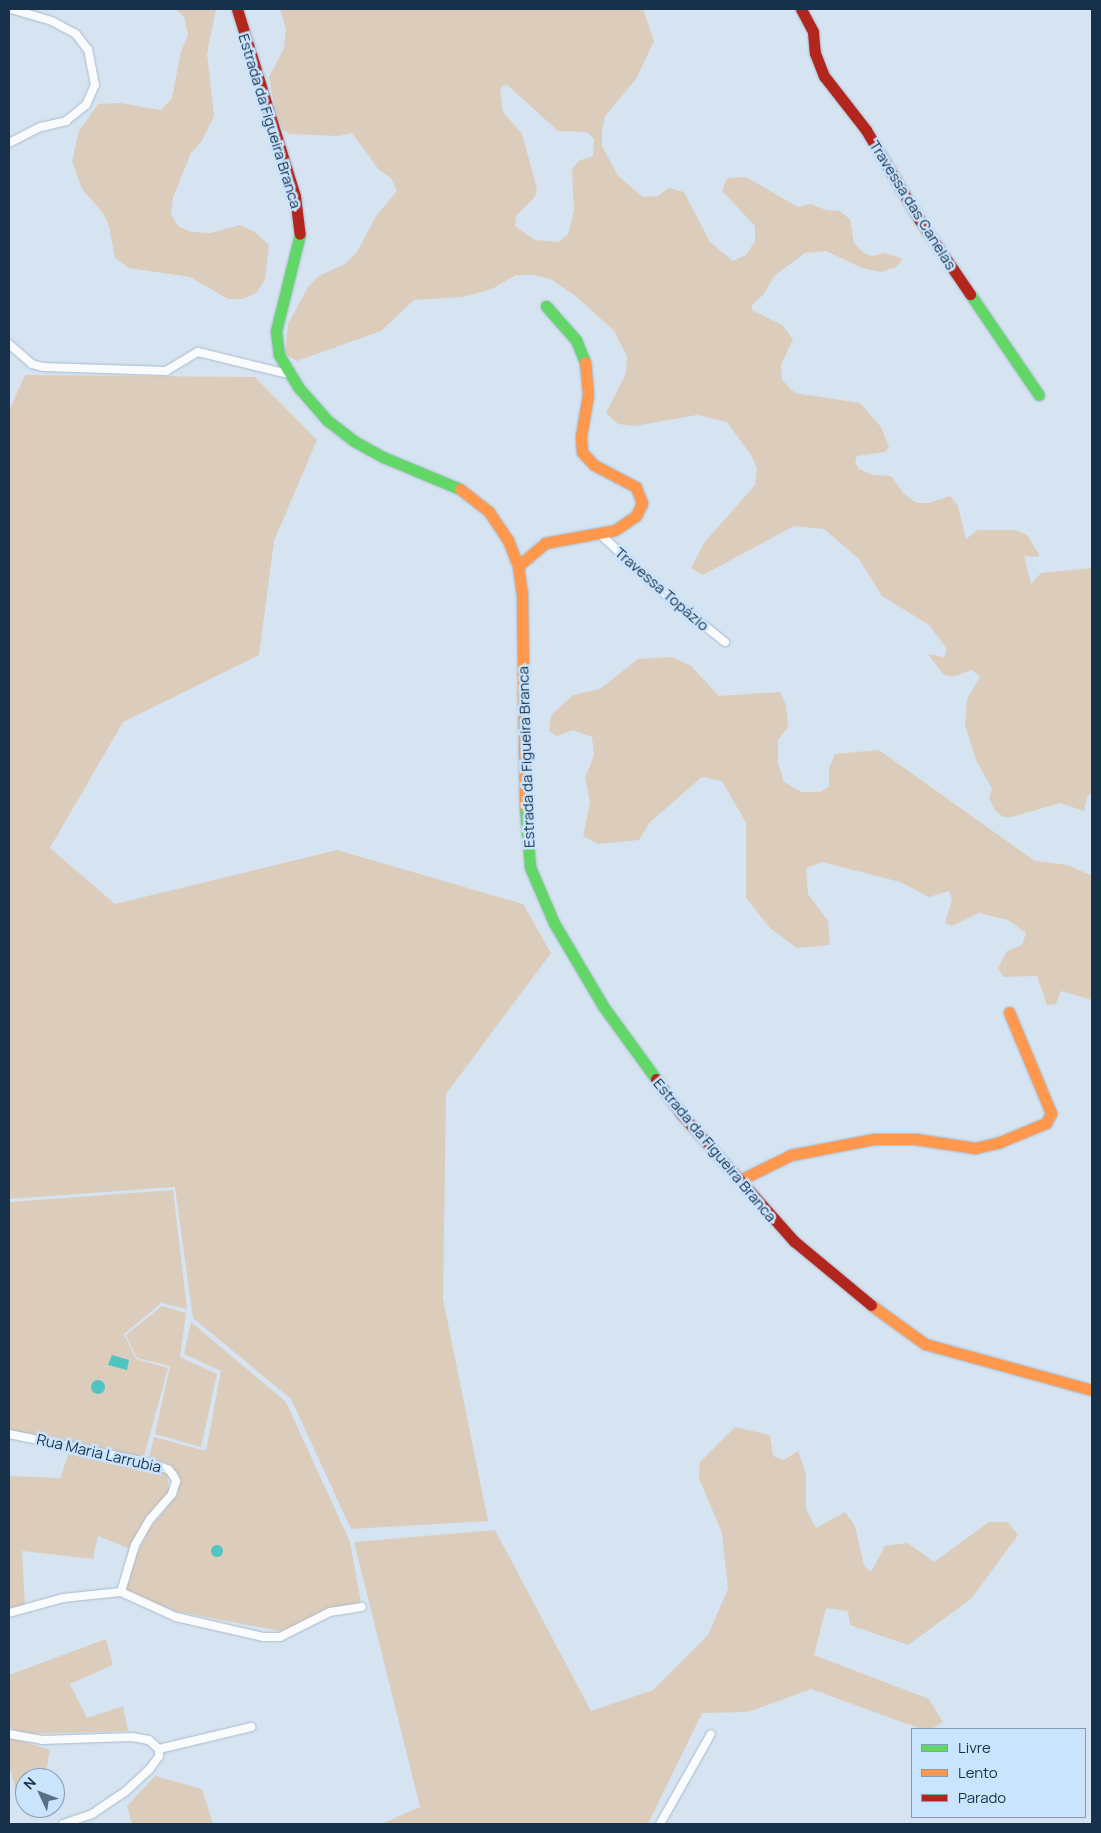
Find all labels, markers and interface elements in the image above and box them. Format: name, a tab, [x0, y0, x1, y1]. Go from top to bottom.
street label: Estrada da Figueira Branca	[235, 31, 305, 211]
street label: Travessa das Canelas	[866, 137, 960, 273]
street label: Travessa Topázio	[611, 543, 713, 635]
street label: Estrada da Figueira Branca	[514, 666, 538, 848]
street label: Estrada da Figueira Branca	[650, 1075, 780, 1225]
street label: Rua Maria Larrubia	[35, 1430, 163, 1476]
legend	[911, 1728, 1086, 1818]
text: Livre	[958, 1737, 991, 1758]
text: Lento	[958, 1762, 998, 1783]
north arrow	[15, 1768, 65, 1818]
text: N	[19, 1773, 40, 1793]
text: Parado	[958, 1787, 1006, 1808]

